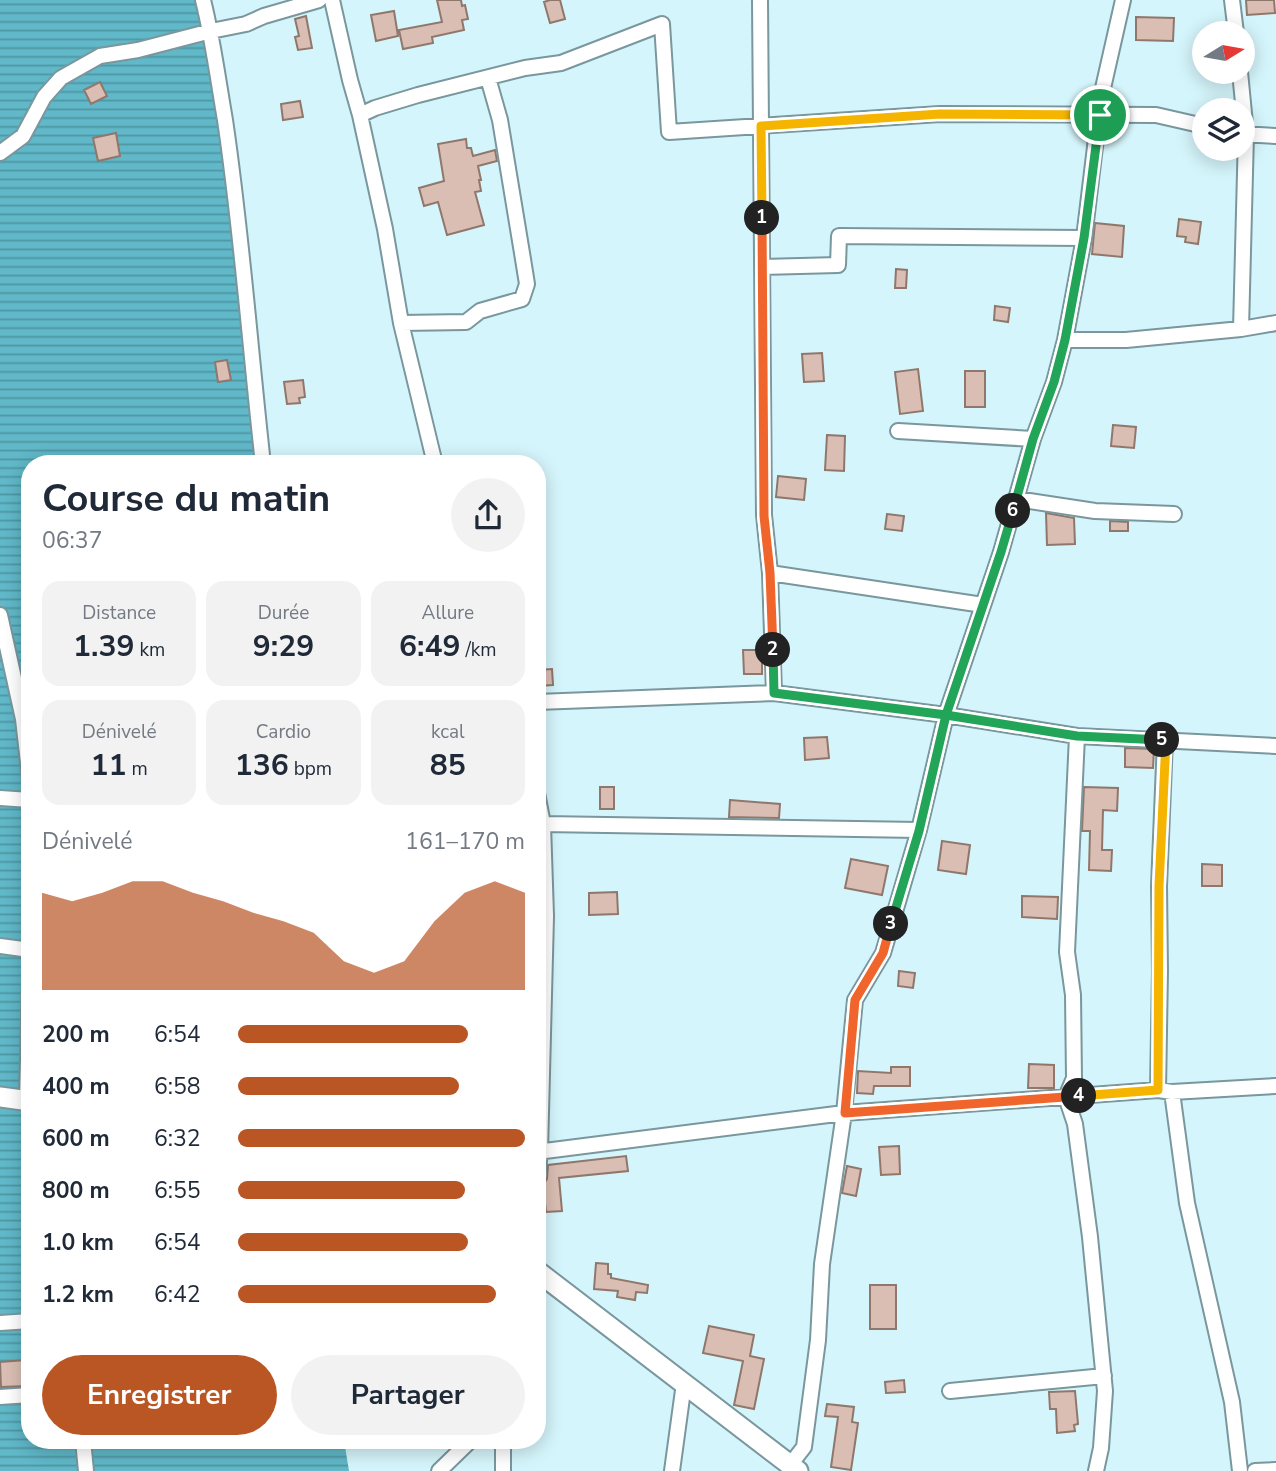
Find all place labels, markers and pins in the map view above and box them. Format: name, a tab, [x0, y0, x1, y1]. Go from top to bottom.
pin	[1070, 85, 1130, 145]
pin: 1	[744, 200, 780, 235]
pin: 6	[996, 494, 1030, 528]
pin: 2	[756, 632, 790, 668]
pin: 5	[1144, 722, 1180, 758]
pin: 3	[874, 906, 908, 942]
pin: 4	[1062, 1078, 1096, 1114]

